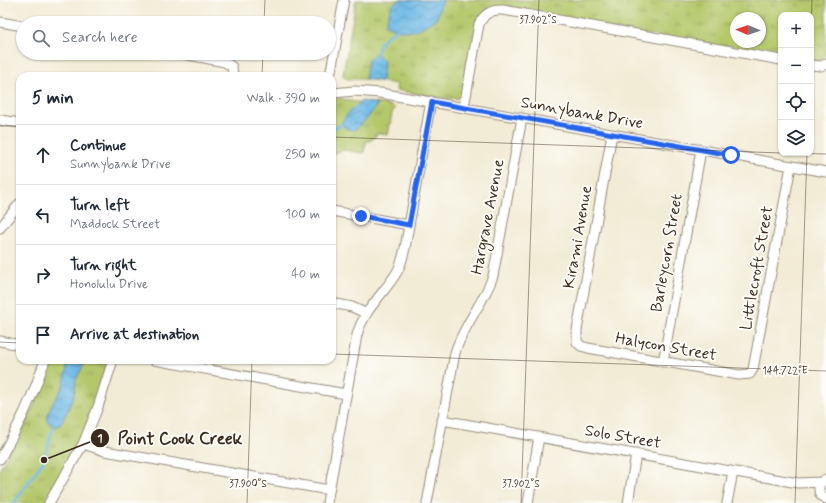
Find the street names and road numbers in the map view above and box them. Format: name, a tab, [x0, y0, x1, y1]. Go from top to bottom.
street label: Sunnybank Drive	[519, 92, 645, 134]
street label: Hargrave Avenue	[467, 157, 510, 277]
street label: Kirami Avenue	[559, 184, 597, 290]
street label: Barleycorn Street	[646, 192, 688, 314]
street label: Littlecroft Street	[736, 204, 778, 332]
street label: Halycon Street	[614, 328, 719, 366]
street label: Solo Street	[583, 420, 663, 454]

